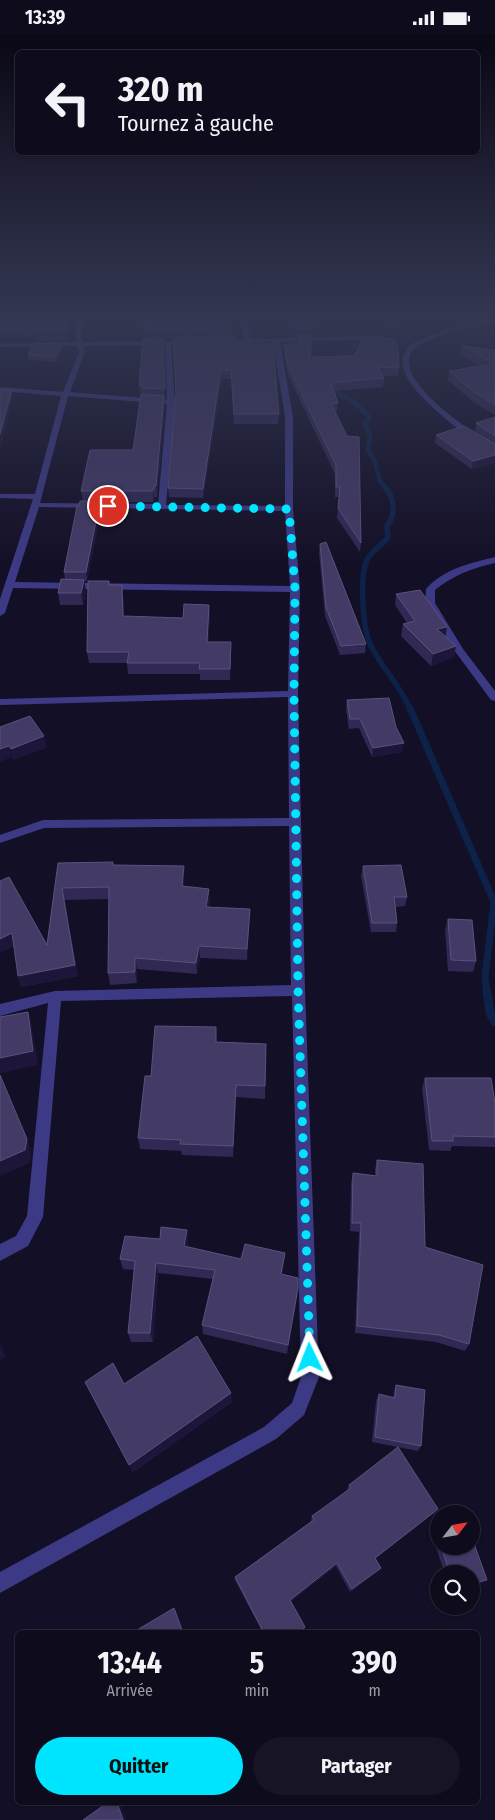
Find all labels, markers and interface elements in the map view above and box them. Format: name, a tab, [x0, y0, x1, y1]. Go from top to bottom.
text: 13:39	[25, 6, 65, 29]
text: 320 m	[118, 68, 204, 110]
icon: left	[35, 70, 100, 135]
text: Tournez à gauche	[118, 110, 274, 137]
pin	[87, 485, 129, 527]
icon: arrive	[94, 492, 122, 520]
position arrow	[283, 1331, 335, 1383]
north arrow	[430, 1505, 480, 1555]
map controls	[430, 1505, 480, 1615]
button: search	[430, 1565, 480, 1615]
text: 13:44	[97, 1645, 162, 1681]
text: 5	[249, 1645, 264, 1681]
text: 390	[352, 1645, 398, 1681]
text: Arrivée	[106, 1681, 153, 1700]
text: min	[244, 1681, 269, 1700]
text: m	[368, 1681, 381, 1700]
button: Quitter	[35, 1737, 243, 1795]
button: Partager	[253, 1737, 460, 1795]

